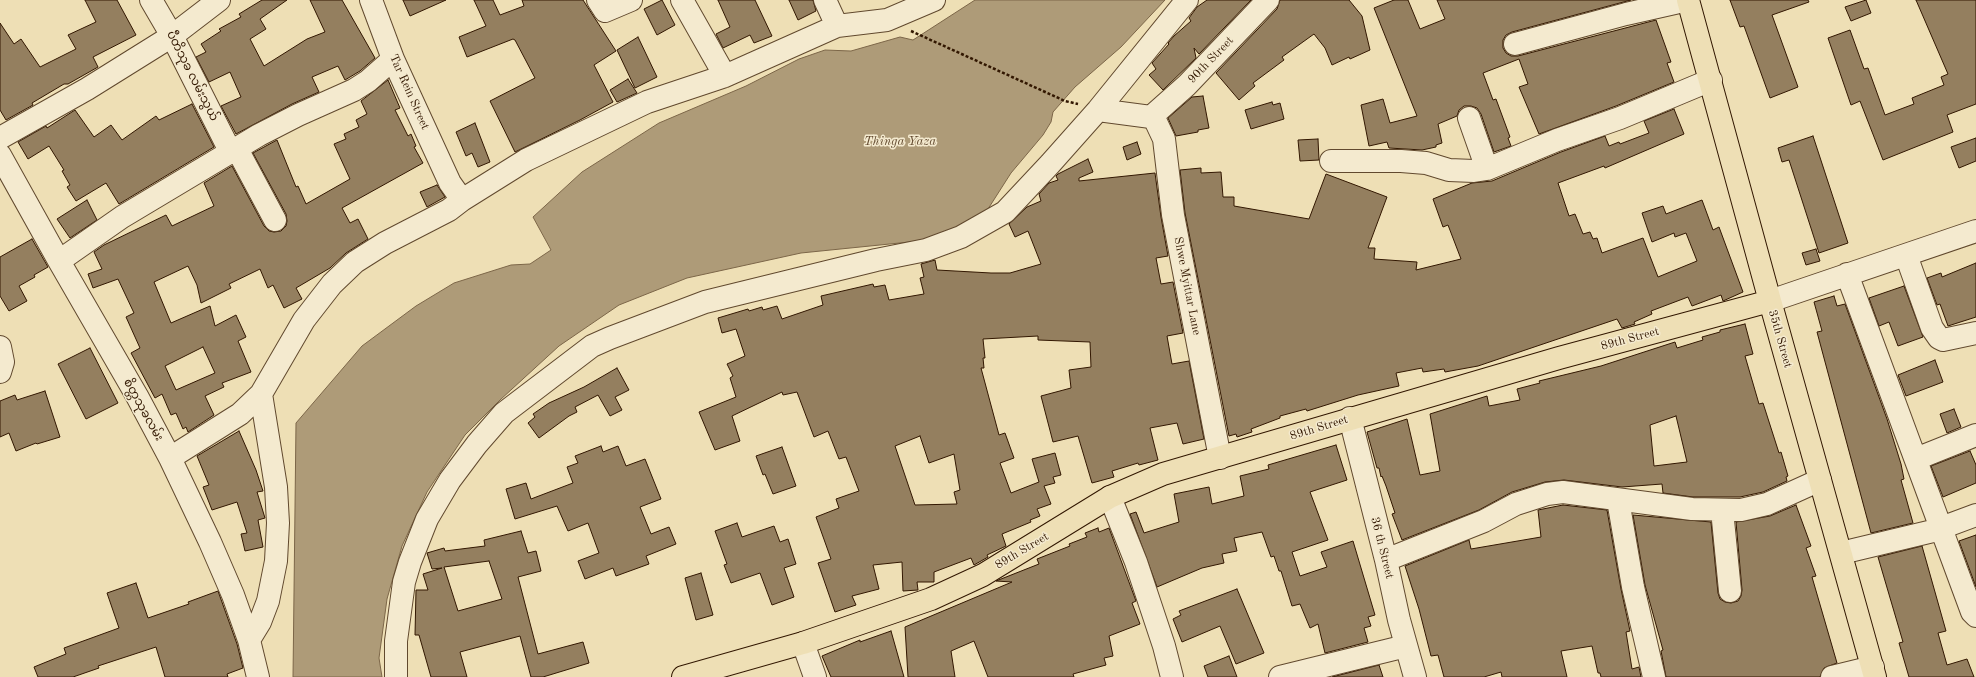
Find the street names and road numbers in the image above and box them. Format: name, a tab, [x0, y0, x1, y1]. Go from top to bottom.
street label: ပီတိသုခ လမ်းသွယ်	[163, 28, 221, 124]
street label: 90th Street	[1185, 33, 1237, 87]
street label: Tar Rein Street	[386, 52, 432, 132]
street label: Shwe Myittar Lane	[1170, 236, 1204, 336]
street label: 35th Street	[1765, 308, 1795, 370]
street label: 89th Street	[1599, 324, 1661, 354]
street label: စိတ္တသုခလမ်း	[120, 376, 166, 444]
street label: 89th Street	[1288, 412, 1350, 444]
street label: 36 th Street	[1367, 516, 1397, 580]
street label: 89th Street	[993, 529, 1051, 573]

